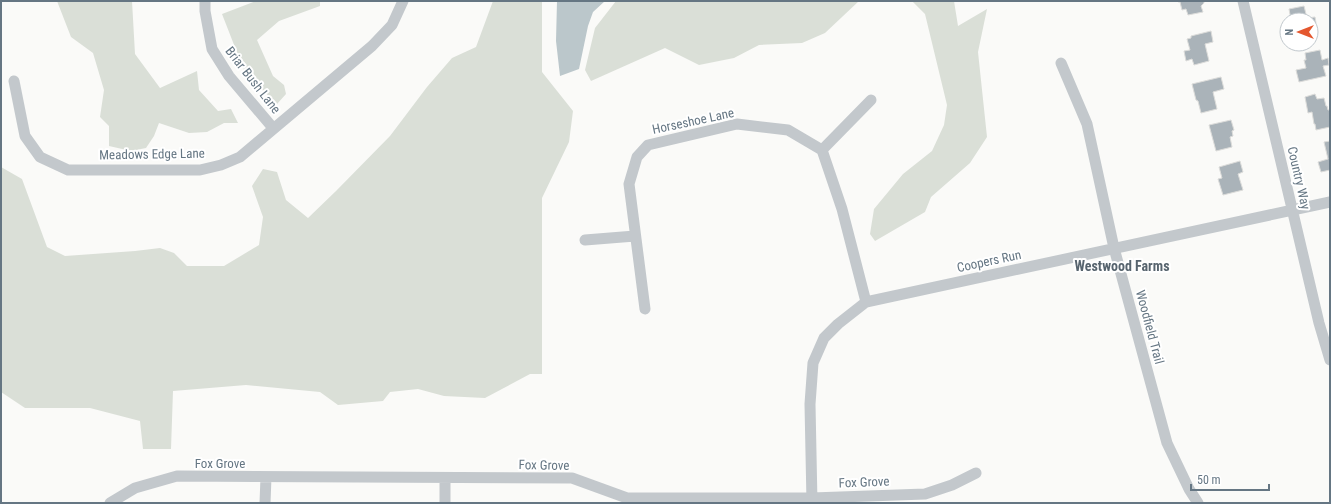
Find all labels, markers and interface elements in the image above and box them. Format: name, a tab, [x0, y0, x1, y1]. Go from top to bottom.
north arrow	[1279, 12, 1319, 52]
text: N	[1283, 28, 1296, 35]
street label: Briar Bush Lane	[222, 44, 284, 116]
street label: Horseshoe Lane	[651, 105, 735, 137]
street label: Country Way	[1284, 145, 1314, 211]
street label: Meadows Edge Lane	[99, 146, 205, 162]
street label: Coopers Run	[956, 247, 1022, 275]
district label: Westwood Farms	[1075, 258, 1170, 274]
street label: Woodfield Trail	[1133, 288, 1167, 366]
street label: Fox Grove	[195, 456, 245, 471]
street label: Fox Grove	[519, 457, 569, 473]
scale bar	[1191, 466, 1269, 492]
text: 50 m	[1197, 473, 1221, 487]
street label: Fox Grove	[838, 474, 890, 490]

